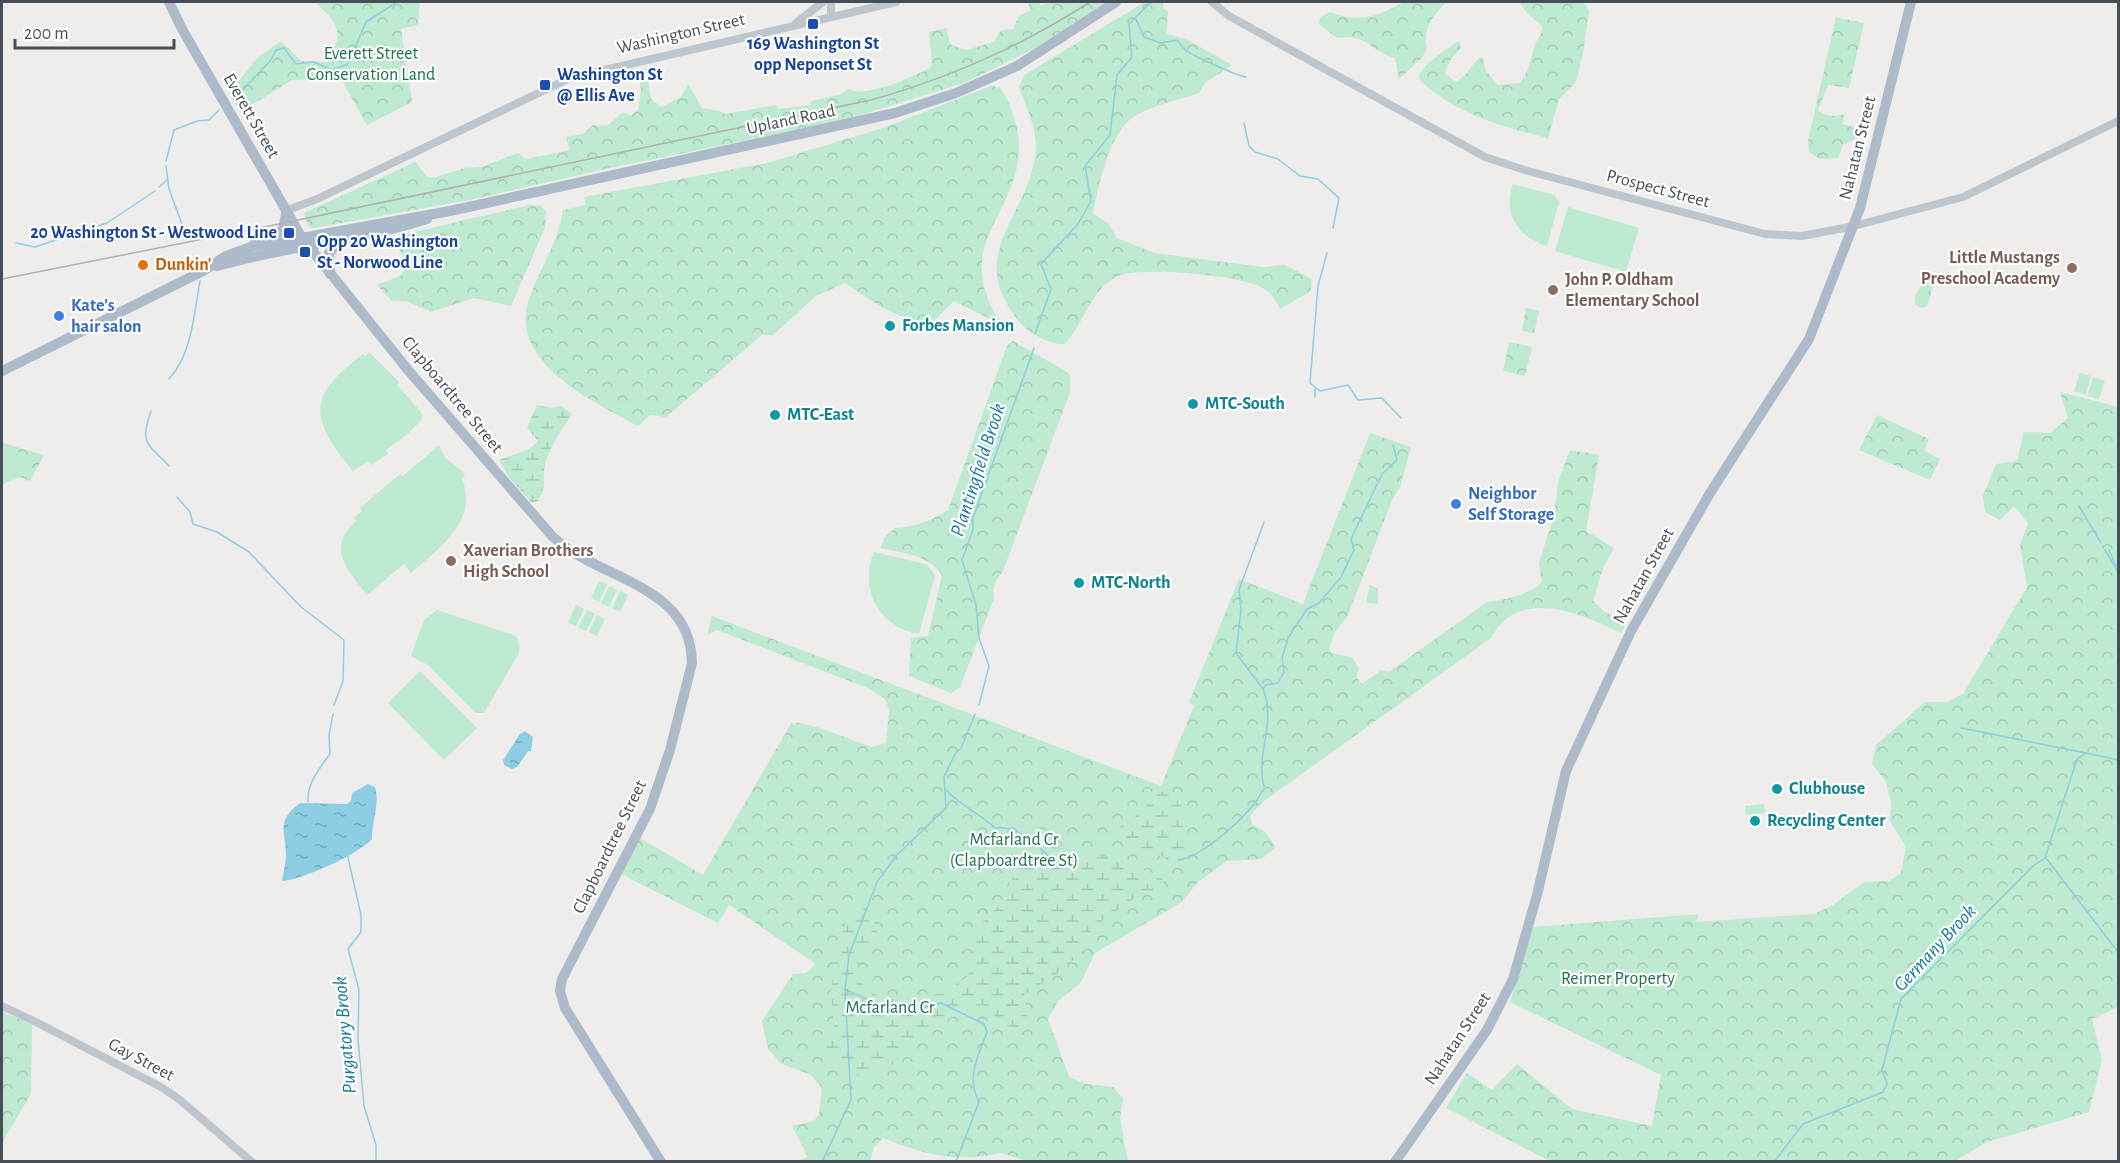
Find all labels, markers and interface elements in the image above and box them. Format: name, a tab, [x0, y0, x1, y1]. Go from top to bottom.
street label: Washington Street	[615, 10, 747, 57]
scale bar	[15, 12, 174, 50]
marker: 169 Washington St opp Neponset St	[806, 17, 820, 31]
text: 200 m	[24, 25, 69, 43]
place label: 169 Washington St opp Neponset St	[747, 35, 879, 74]
park label: Everett Street Conservation Land	[307, 45, 435, 84]
place label: Washington St @ Ellis Ave	[557, 66, 663, 105]
street label: Everett Street	[220, 70, 283, 162]
marker: Washington St @ Ellis Ave	[538, 78, 552, 92]
street label: Nahatan Street	[1836, 94, 1880, 202]
street label: Upland Road	[745, 102, 837, 138]
street label: Prospect Street	[1605, 167, 1712, 211]
place label: 20 Washington St - Westwood Line	[30, 224, 277, 242]
marker: 20 Washington St - Westwood Line	[282, 226, 296, 240]
place label: Opp 20 Washington St - Norwood Line	[317, 233, 458, 272]
marker: Opp 20 Washington St - Norwood Line	[298, 245, 312, 259]
place label: Little Mustangs Preschool Academy	[1921, 249, 2061, 288]
place label: Dunkin'	[155, 256, 212, 274]
marker: Dunkin'	[136, 258, 150, 272]
marker: Little Mustangs Preschool Academy	[2065, 261, 2079, 275]
place label: John P. Oldham Elementary School	[1565, 271, 1700, 310]
marker: John P. Oldham Elementary School	[1546, 283, 1560, 297]
place label: Kate's hair salon	[71, 297, 142, 336]
marker: Kate's hair salon	[52, 309, 66, 323]
place label: Forbes Mansion	[902, 317, 1014, 335]
marker: Forbes Mansion	[883, 319, 897, 333]
street label: Clapboardtree Street	[398, 333, 506, 457]
place label: MTC-South	[1205, 395, 1285, 413]
marker: MTC-South	[1186, 397, 1200, 411]
water label: Plantingfield Brook	[947, 401, 1009, 539]
place label: MTC-East	[787, 406, 854, 424]
marker: MTC-East	[768, 408, 782, 422]
place label: Neighbor Self Storage	[1468, 485, 1554, 524]
marker: Neighbor Self Storage	[1449, 497, 1463, 511]
street label: Nahatan Street	[1610, 525, 1678, 627]
place label: Xaverian Brothers High School	[463, 542, 594, 581]
marker: Xaverian Brothers High School	[444, 554, 458, 568]
place label: MTC-North	[1091, 574, 1171, 592]
marker: MTC-North	[1072, 576, 1086, 590]
street label: Clapboardtree Street	[570, 777, 650, 917]
place label: Clubhouse	[1789, 780, 1865, 798]
marker: Clubhouse	[1770, 782, 1784, 796]
place label: Recycling Center	[1767, 812, 1886, 830]
marker: Recycling Center	[1748, 814, 1762, 828]
park label: Mcfarland Cr (Clapboardtree St)	[950, 831, 1078, 870]
water label: Germany Brook	[1890, 901, 1980, 995]
park label: Reimer Property	[1561, 970, 1675, 988]
water label: Purgatory Brook	[330, 975, 360, 1095]
street label: Nahatan Street	[1421, 989, 1495, 1089]
park label: Mcfarland Cr	[846, 999, 935, 1017]
street label: Gay Street	[105, 1035, 177, 1085]

